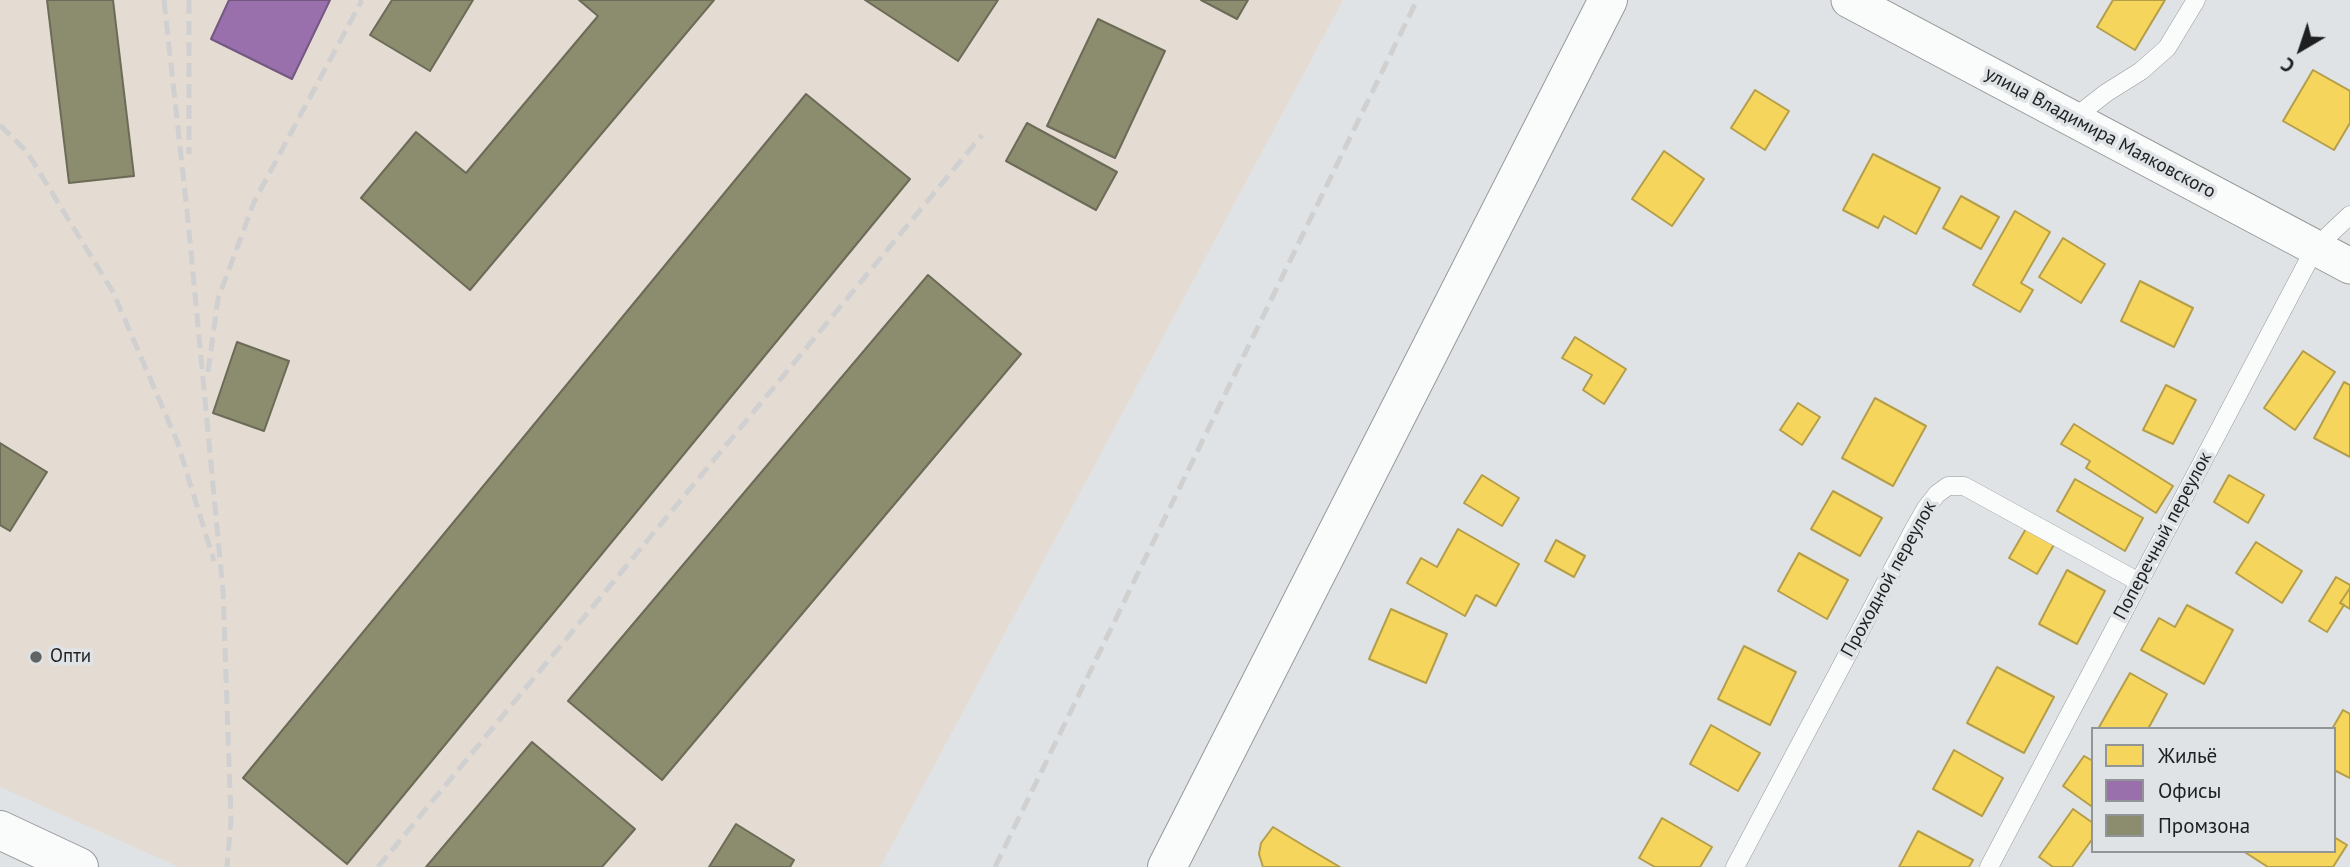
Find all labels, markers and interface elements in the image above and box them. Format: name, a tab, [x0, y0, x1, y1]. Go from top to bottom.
north arrow	[2266, 14, 2336, 84]
text: С	[2276, 53, 2299, 78]
street label: улица Владимира Маяковского	[1981, 62, 2219, 204]
street label: Поперечный переулок	[2109, 448, 2217, 624]
street label: Проходной переулок	[1837, 497, 1941, 661]
place label: Опти	[50, 646, 91, 668]
marker: Опти	[28, 649, 44, 665]
legend	[2091, 727, 2336, 853]
text: Жильё	[2158, 742, 2217, 769]
text: Офисы	[2158, 777, 2221, 804]
text: Промзона	[2158, 812, 2250, 839]

